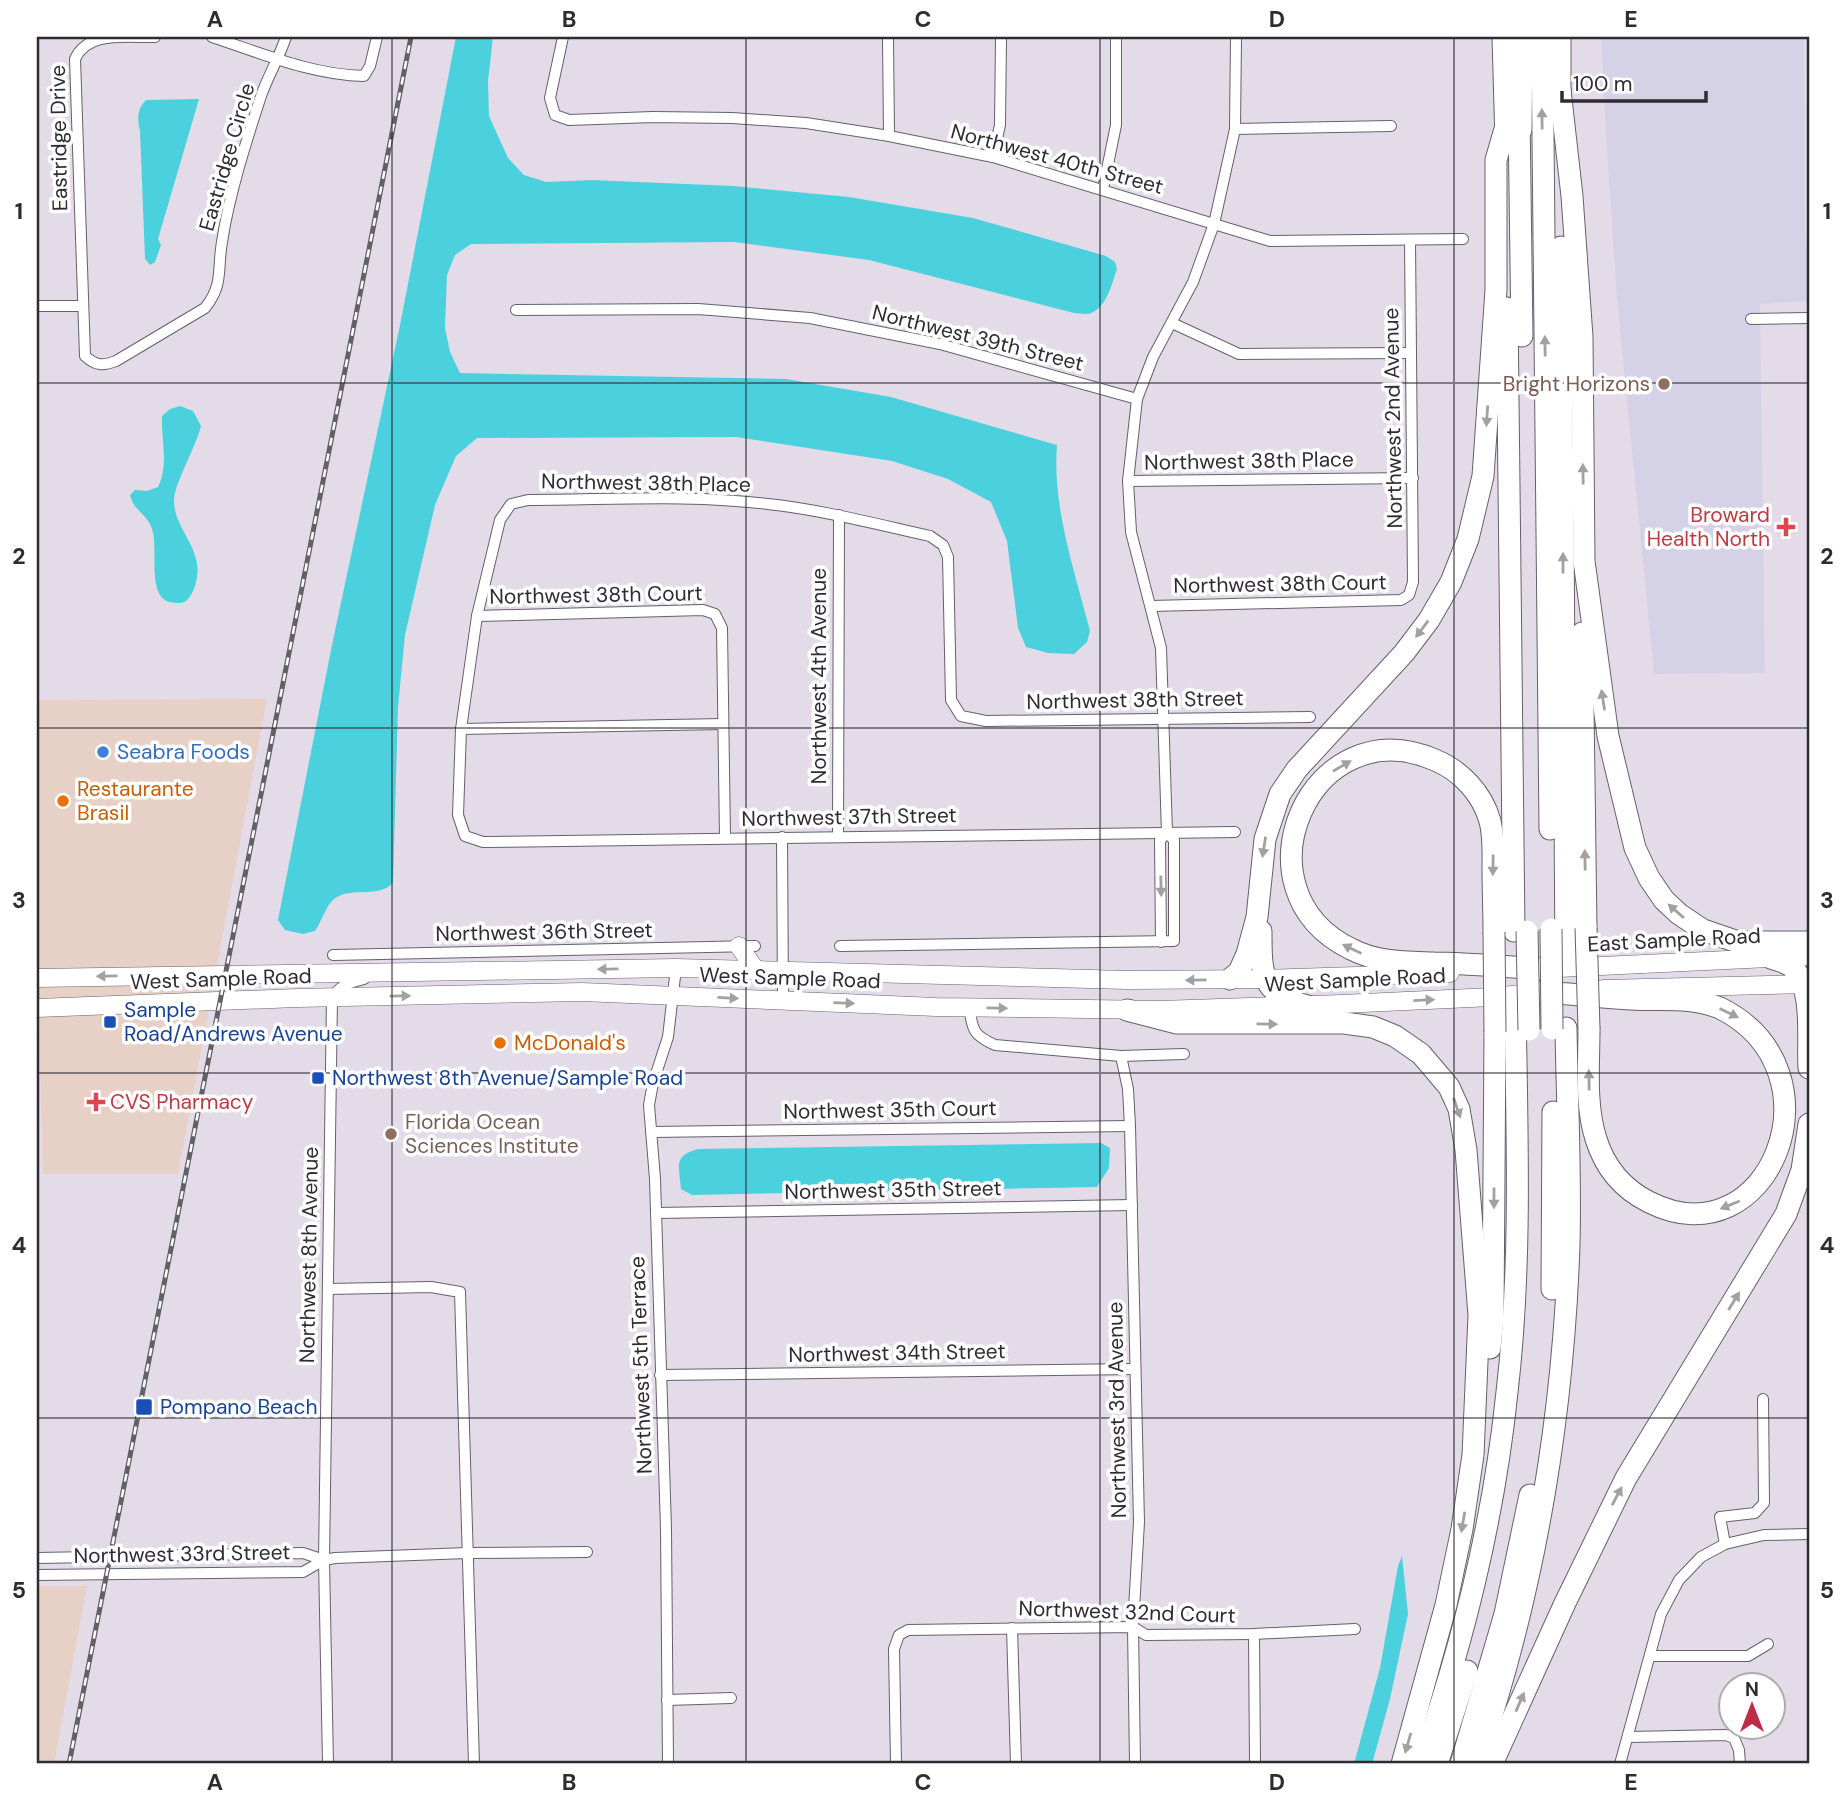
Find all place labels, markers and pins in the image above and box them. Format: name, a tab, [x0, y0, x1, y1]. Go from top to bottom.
place label: Bright Horizons	[1503, 370, 1650, 398]
marker: Bright Horizons	[1656, 376, 1672, 392]
place label: Broward Health North	[1647, 501, 1770, 553]
marker: Broward Health North	[1776, 517, 1796, 537]
place label: Seabra Foods	[117, 738, 250, 766]
marker: Seabra Foods	[95, 744, 111, 760]
place label: Restaurante Brasil	[77, 775, 194, 827]
marker: Restaurante Brasil	[55, 793, 71, 809]
place label: Sample Road/Andrews Avenue	[124, 996, 343, 1048]
marker: Sample Road/Andrews Avenue	[102, 1014, 118, 1030]
place label: McDonald's	[514, 1029, 626, 1057]
marker: McDonald's	[492, 1035, 508, 1051]
place label: Northwest 8th Avenue/Sample Road	[332, 1064, 683, 1092]
marker: Northwest 8th Avenue/Sample Road	[310, 1070, 326, 1086]
place label: CVS Pharmacy	[110, 1088, 254, 1116]
marker: CVS Pharmacy	[88, 1094, 104, 1110]
place label: Florida Ocean Sciences Institute	[405, 1108, 579, 1160]
marker: Florida Ocean Sciences Institute	[383, 1126, 399, 1142]
place label: Pompano Beach	[160, 1393, 318, 1421]
marker: Pompano Beach	[134, 1397, 154, 1417]

